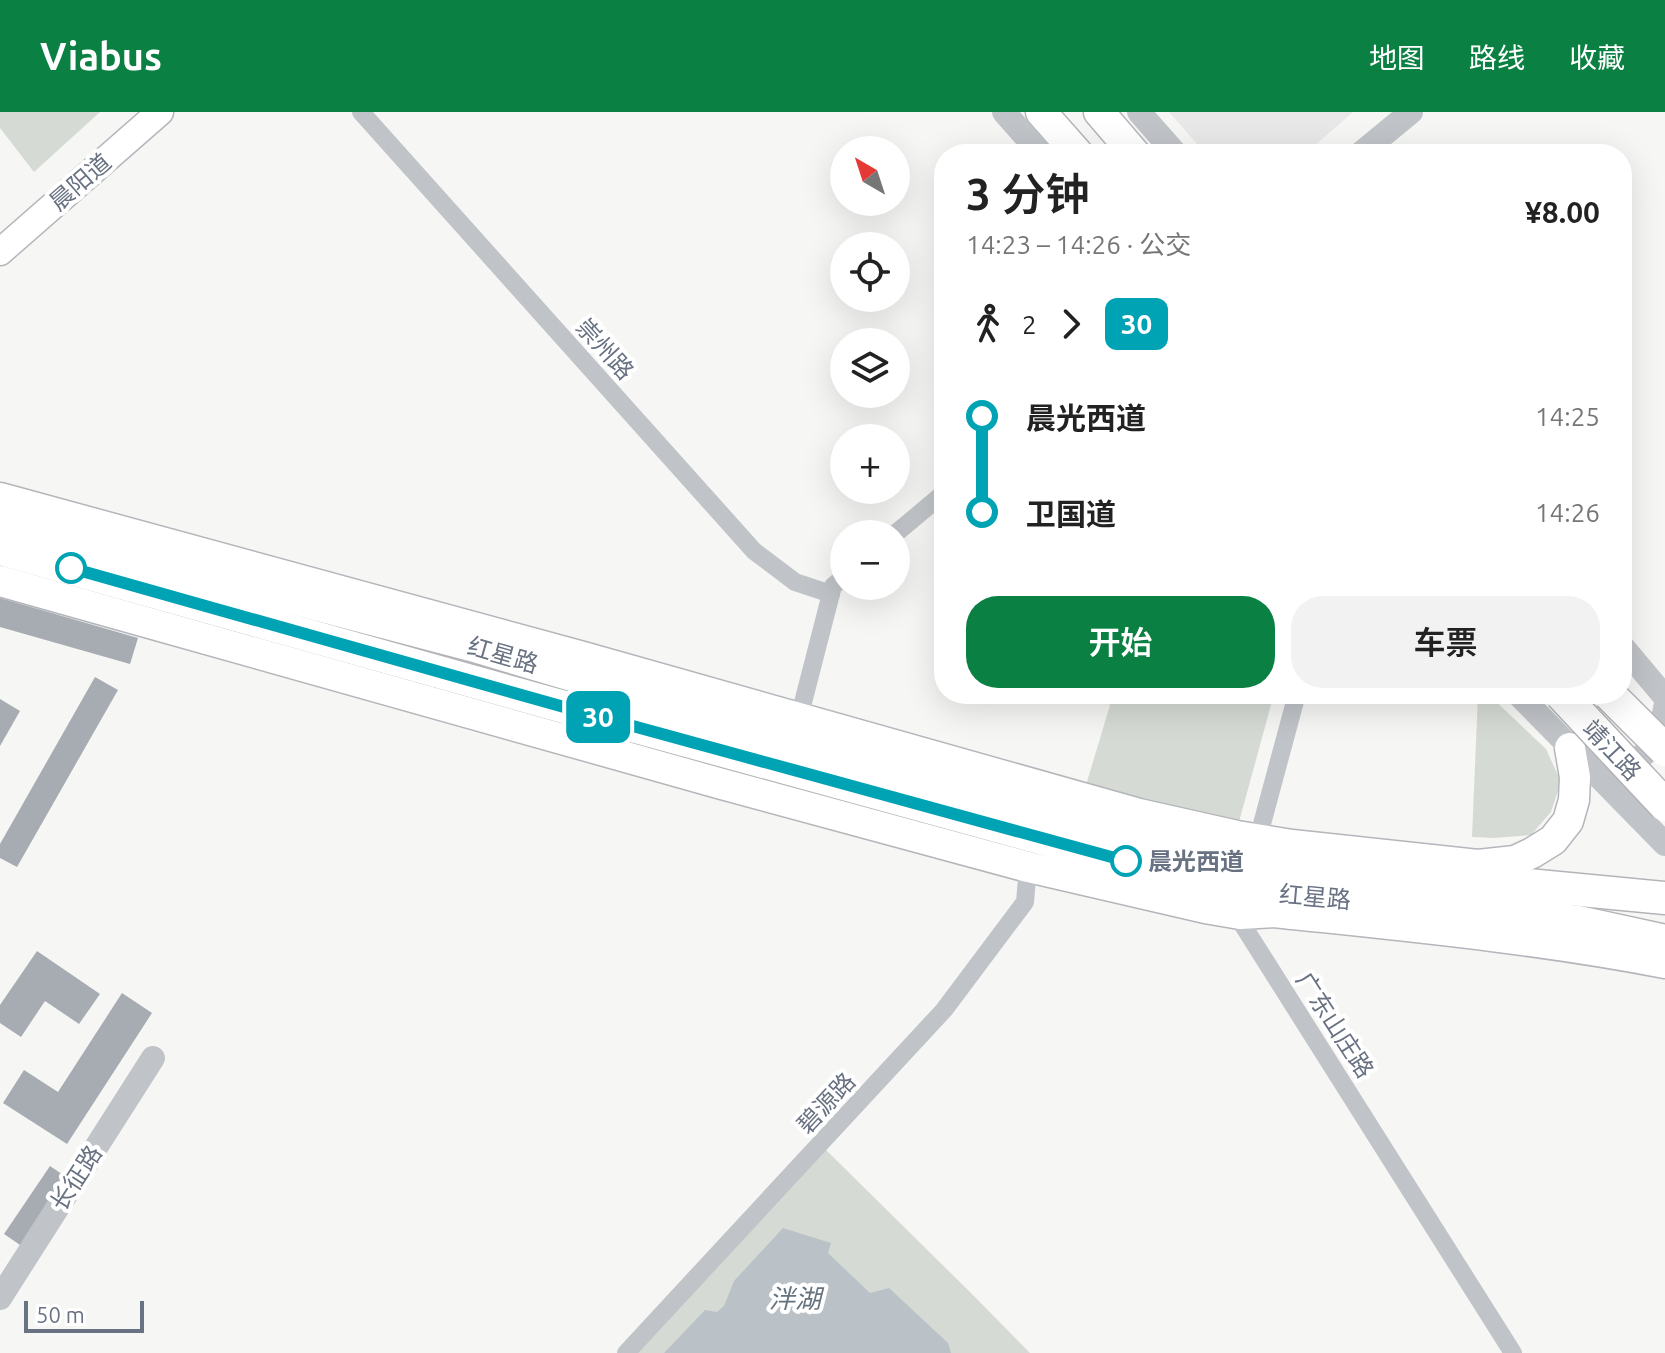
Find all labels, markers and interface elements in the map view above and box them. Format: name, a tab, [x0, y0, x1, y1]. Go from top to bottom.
text: Viabus	[40, 35, 162, 77]
text: 地图	[1369, 42, 1425, 73]
text: 路线	[1469, 42, 1525, 73]
text: 收藏	[1569, 42, 1625, 73]
north arrow	[830, 136, 910, 216]
map controls	[830, 136, 910, 600]
street label: 晨阳道	[44, 148, 116, 216]
text: 3 分钟	[966, 169, 1089, 218]
text: ¥8.00	[1525, 195, 1600, 229]
text: 14:23 – 14:26 · 公交	[966, 230, 1191, 259]
button: locate	[830, 232, 910, 312]
icon: walk	[966, 302, 1010, 346]
icon: forward	[1049, 302, 1093, 346]
text: 30	[1121, 308, 1152, 339]
text: 2	[1022, 310, 1037, 339]
street label: 崇州路	[571, 313, 639, 385]
button: layers	[830, 328, 910, 408]
text: 晨光西道	[1026, 401, 1146, 435]
text: 14:25	[1535, 402, 1600, 431]
button: +	[830, 424, 910, 504]
text: 卫国道	[1026, 497, 1116, 531]
text: 14:26	[1535, 498, 1600, 527]
button: −	[830, 520, 910, 600]
unlabelled marker	[56, 553, 86, 583]
button: 开始	[966, 596, 1275, 688]
button: 车票	[1291, 596, 1600, 688]
street label: 红星路	[465, 632, 541, 678]
line badge: 30	[562, 691, 634, 743]
text: 30	[582, 701, 614, 732]
street label: 靖江路	[1578, 714, 1646, 786]
marker: 晨光西道	[1111, 846, 1141, 876]
place label: 晨光西道	[1148, 848, 1244, 875]
street label: 红星路	[1278, 880, 1352, 914]
street label: 广东山庄路	[1291, 967, 1379, 1083]
street label: 碧源路	[792, 1067, 860, 1139]
street label: 长征路	[45, 1140, 107, 1216]
water label: 泮湖	[769, 1284, 825, 1313]
scale bar	[24, 1297, 144, 1333]
text: 50 m	[36, 1302, 85, 1327]

